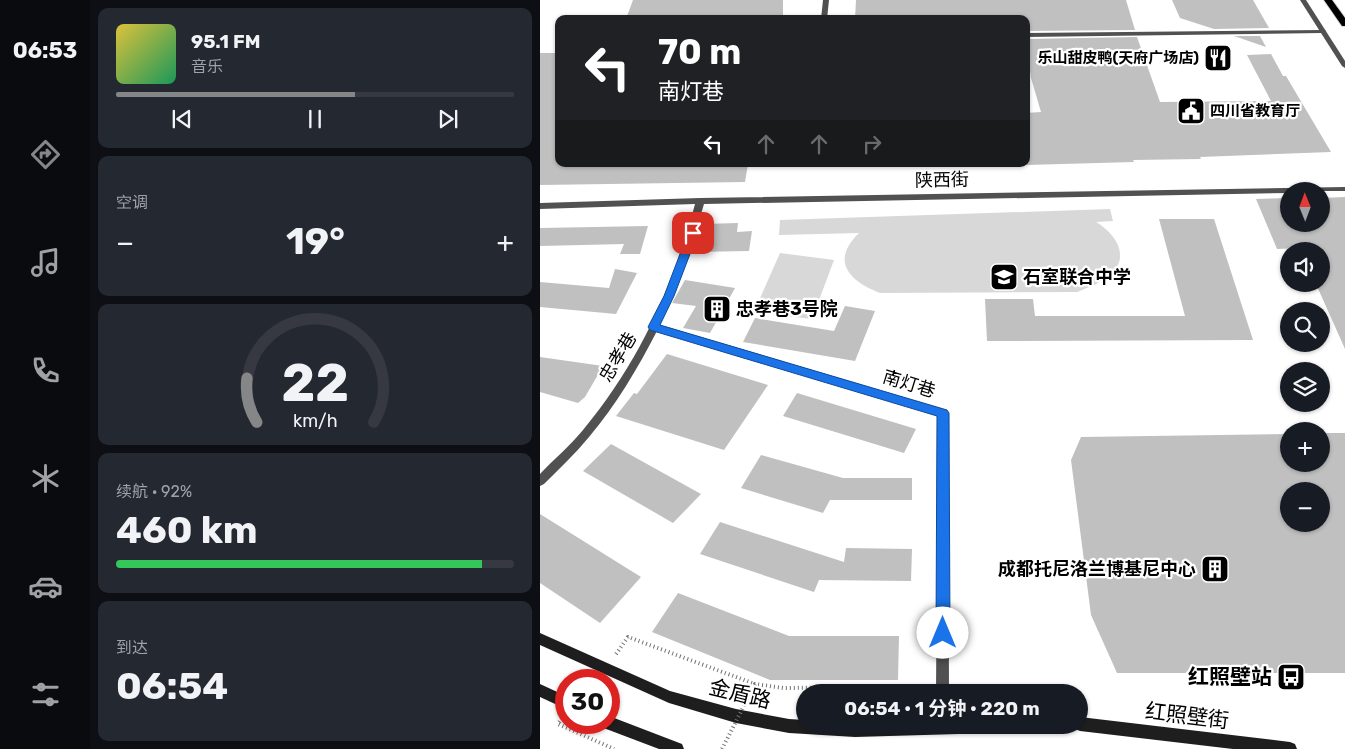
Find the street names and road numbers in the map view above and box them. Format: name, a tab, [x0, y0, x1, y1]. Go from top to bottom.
street label: 陕西街	[915, 169, 969, 191]
street label: 忠孝巷	[595, 328, 641, 386]
street label: 南灯巷	[880, 366, 938, 402]
street label: 金盾路	[707, 674, 774, 713]
street label: 红照壁街	[1144, 698, 1230, 733]

